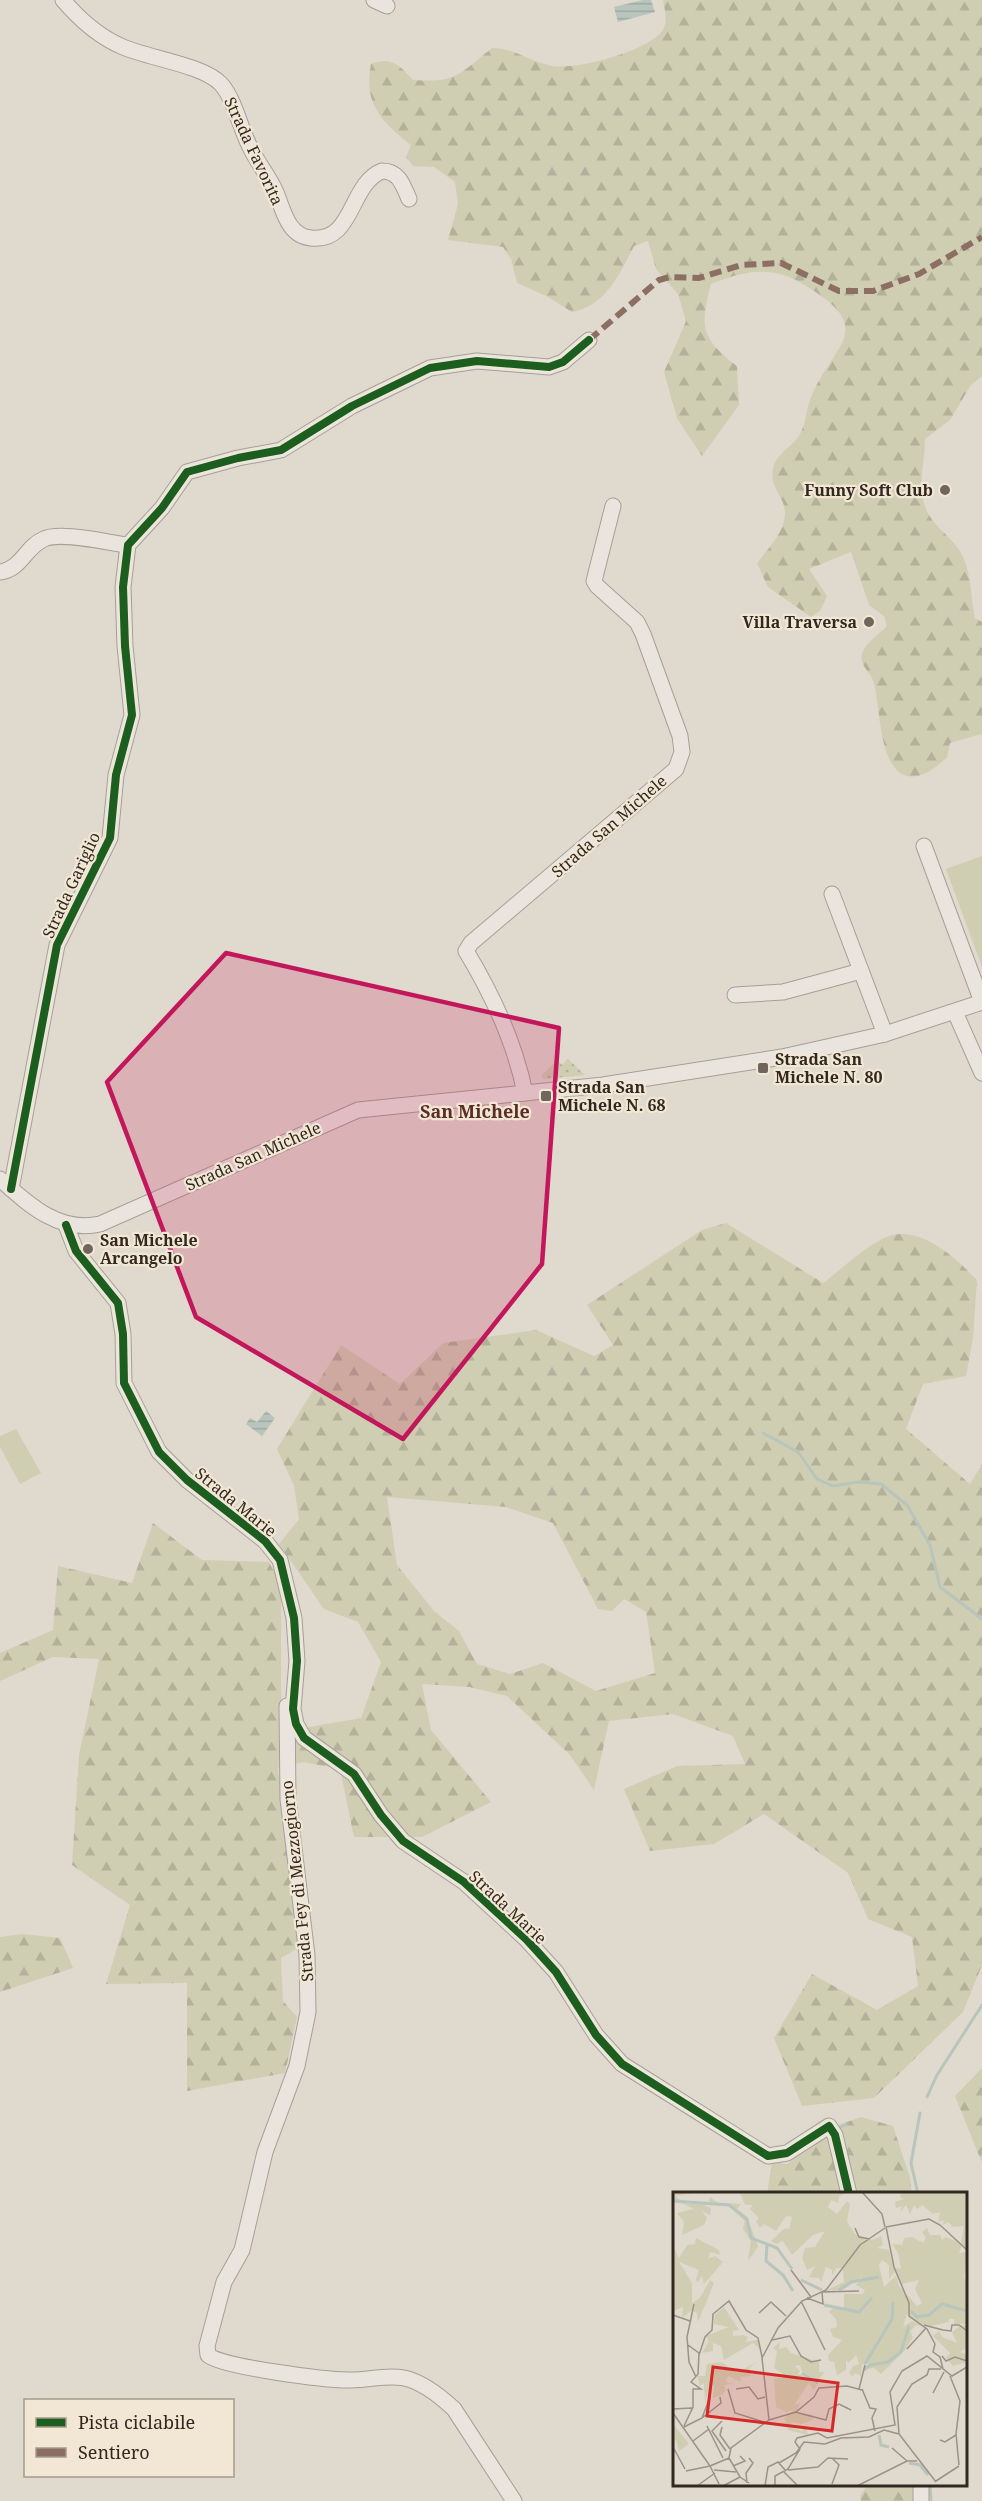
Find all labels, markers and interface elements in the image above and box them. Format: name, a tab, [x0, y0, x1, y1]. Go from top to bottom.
street label: Strada Favorita	[219, 93, 289, 209]
place label: Funny Soft Club	[804, 479, 933, 501]
marker: Funny Soft Club	[938, 483, 952, 497]
place label: Villa Traversa	[743, 611, 857, 633]
marker: Villa Traversa	[862, 615, 876, 629]
street label: Strada San Michele	[547, 770, 671, 882]
street label: Strada Gariglio	[37, 828, 105, 942]
place label: Strada San Michele N. 80	[775, 1048, 883, 1088]
marker: Strada San Michele N. 80	[756, 1061, 770, 1075]
place label: Strada San Michele N. 68	[558, 1076, 666, 1116]
marker: Strada San Michele N. 68	[539, 1089, 553, 1103]
district label: San Michele	[420, 1099, 530, 1123]
street label: Strada San Michele	[182, 1116, 324, 1196]
place label: San Michele Arcangelo	[100, 1229, 198, 1269]
marker: San Michele Arcangelo	[81, 1242, 95, 1256]
street label: Strada Marie	[191, 1462, 281, 1542]
street label: Strada Fey di Mezzogiorno	[275, 1779, 319, 1983]
street label: Strada Marie	[464, 1865, 552, 1949]
inset map	[673, 2192, 967, 2486]
legend	[24, 2399, 234, 2477]
text: Pista ciclabile	[78, 2410, 195, 2434]
text: Sentiero	[78, 2440, 150, 2464]

